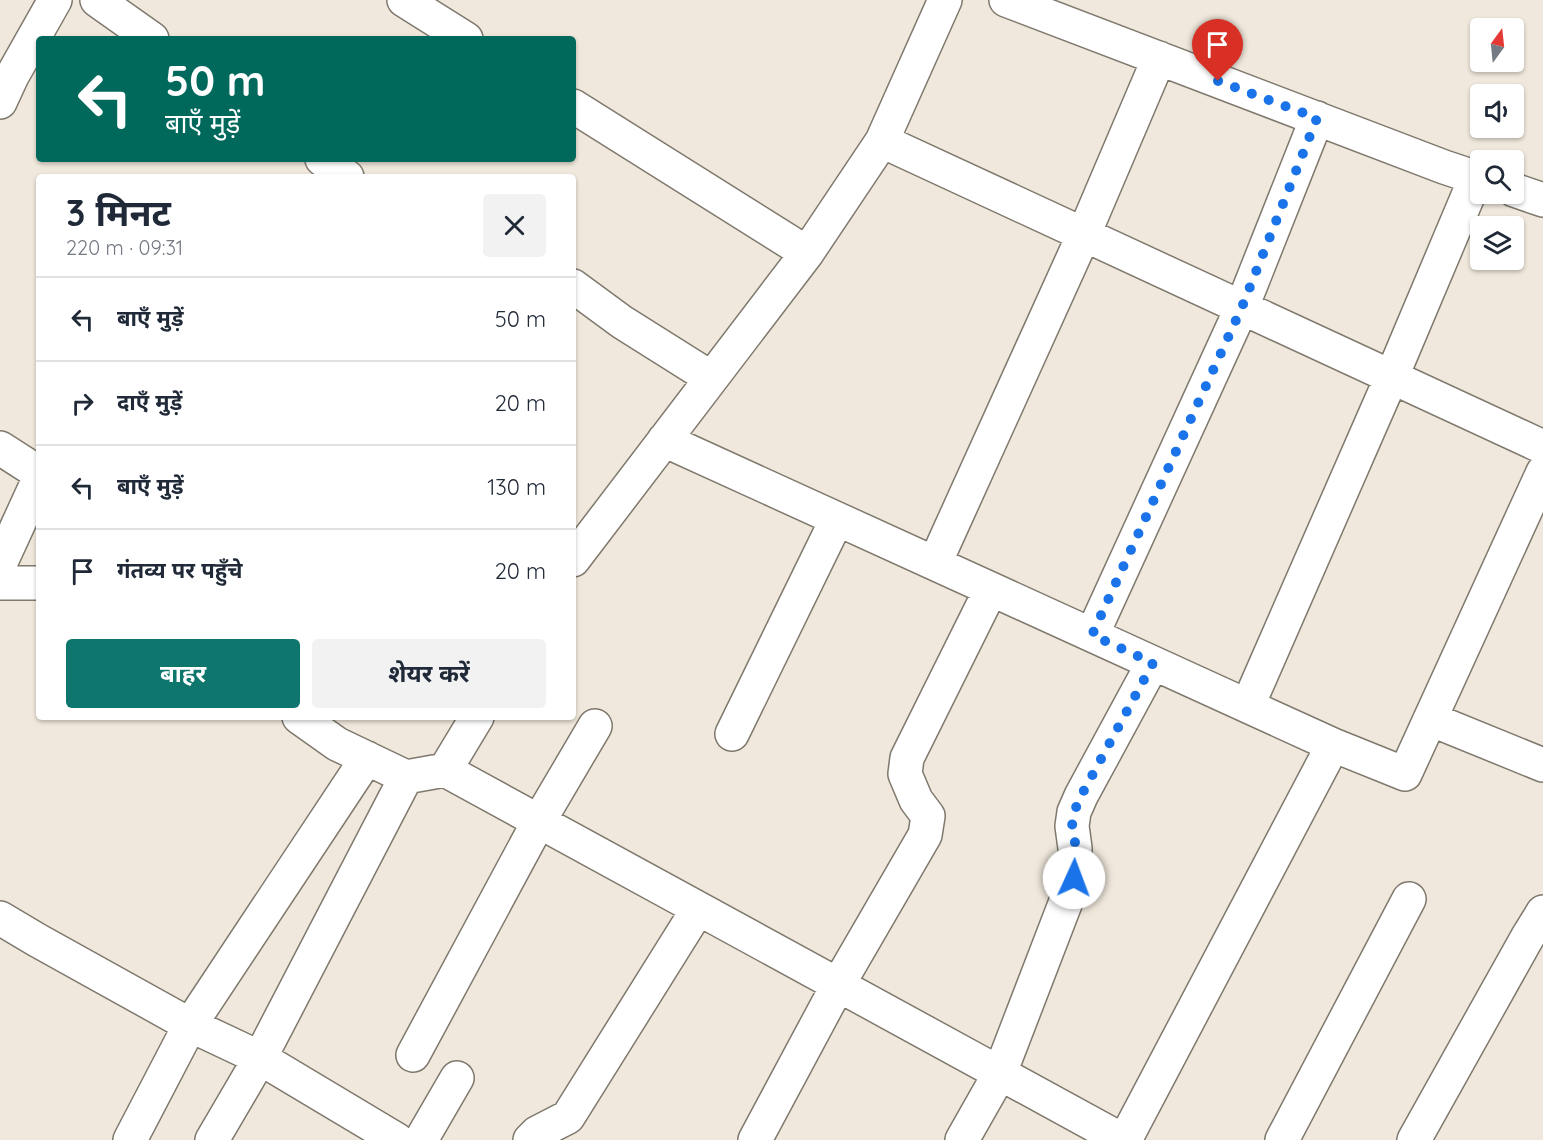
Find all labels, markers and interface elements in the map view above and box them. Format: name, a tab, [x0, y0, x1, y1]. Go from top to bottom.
north arrow	[1470, 18, 1524, 72]
map controls	[1470, 18, 1524, 270]
pin	[1192, 19, 1243, 81]
icon: arrive	[1201, 28, 1234, 61]
text: 50 m	[165, 54, 265, 107]
icon: left	[66, 60, 144, 138]
button: sound	[1470, 84, 1524, 138]
text: बाएँ मुड़ें	[165, 106, 240, 140]
button: search	[1470, 150, 1524, 204]
text: 3 मिनट	[66, 190, 171, 235]
button: close	[483, 194, 546, 257]
button: layers	[1470, 216, 1524, 270]
text: 220 m · 09:31	[66, 235, 183, 260]
icon: left	[66, 303, 99, 336]
text: बाएँ मुड़ें	[117, 304, 183, 332]
text: 50 m	[495, 305, 546, 333]
icon: right	[66, 387, 99, 420]
text: दाएँ मुड़ें	[117, 388, 182, 416]
text: 20 m	[495, 389, 546, 417]
icon: left	[66, 471, 99, 504]
text: बाएँ मुड़ें	[117, 472, 183, 500]
text: 130 m	[487, 473, 546, 501]
icon: arrive	[66, 555, 99, 588]
text: गंतव्य पर पहुँचे	[117, 556, 242, 584]
text: 20 m	[495, 557, 546, 585]
button: बाहर	[66, 639, 300, 708]
button: शेयर करें	[312, 639, 546, 708]
position arrow	[1042, 846, 1106, 910]

